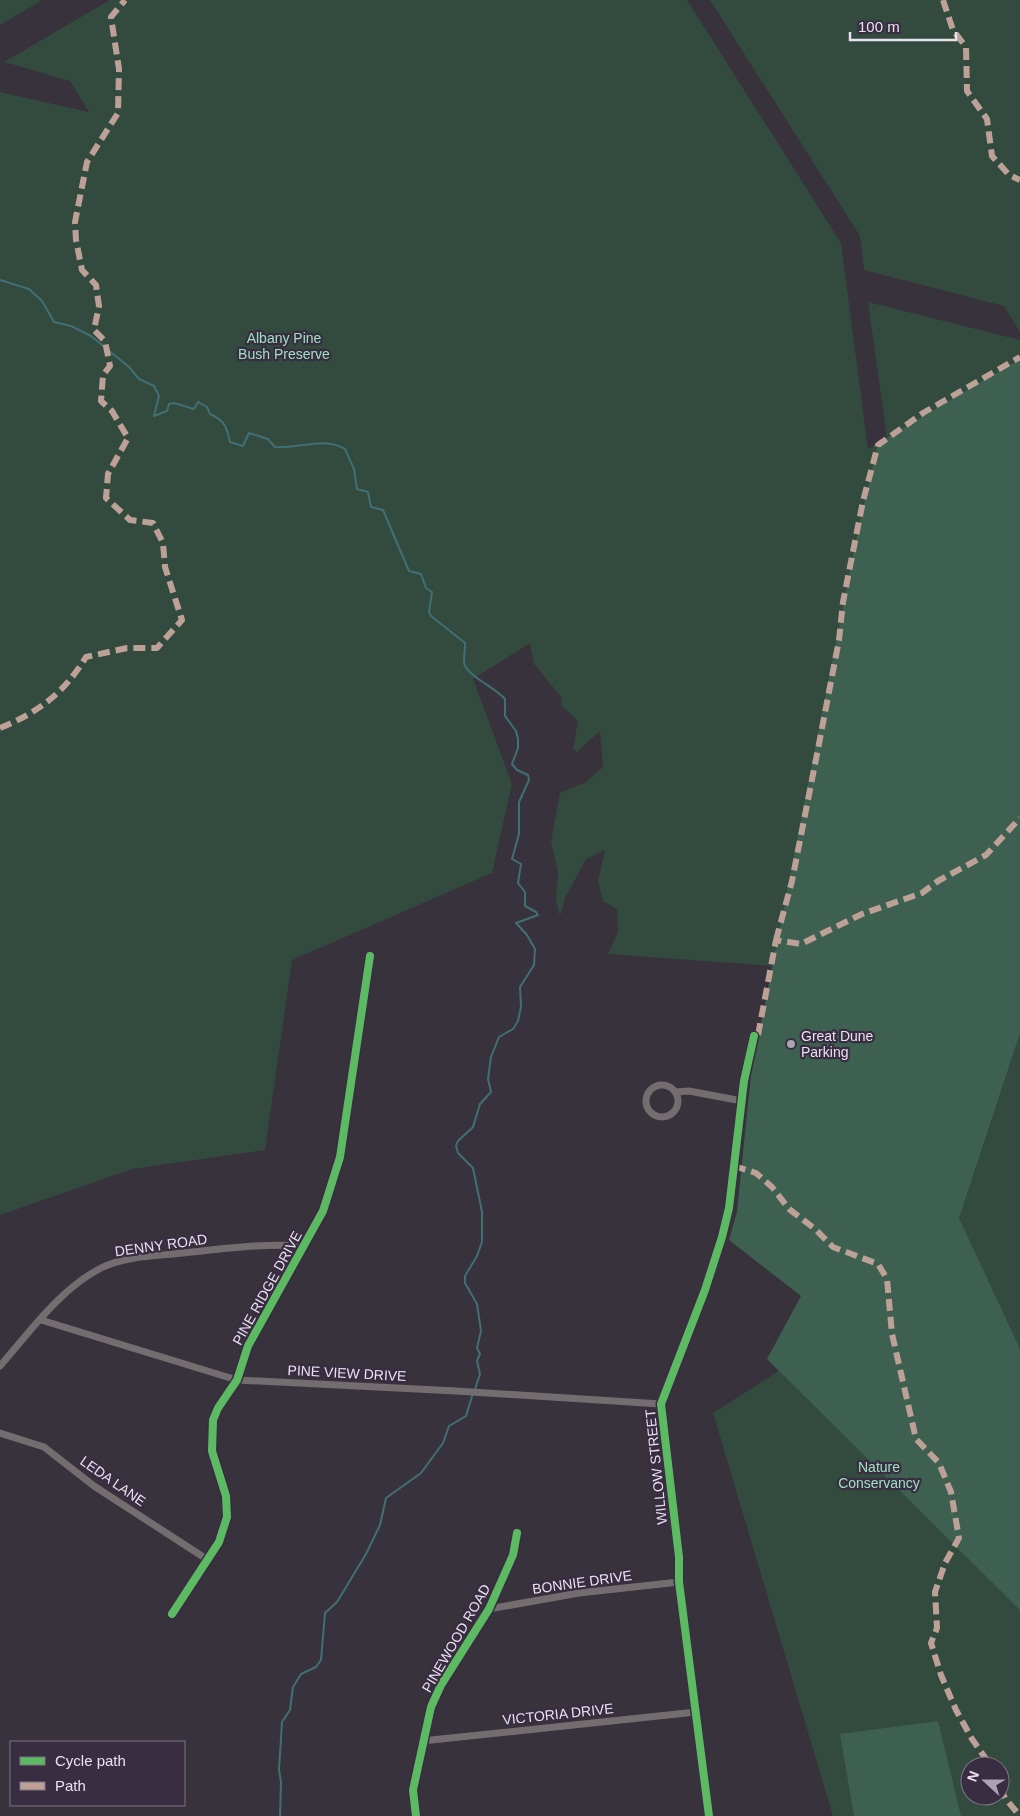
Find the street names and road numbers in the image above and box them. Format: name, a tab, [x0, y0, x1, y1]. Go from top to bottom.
street label: PINE RIDGE DRIVE	[229, 1228, 305, 1348]
street label: DENNY ROAD	[114, 1231, 208, 1259]
street label: PINE VIEW DRIVE	[287, 1362, 407, 1384]
street label: WILLOW STREET	[642, 1408, 670, 1525]
street label: LEDA LANE	[77, 1453, 149, 1509]
street label: BONNIE DRIVE	[531, 1567, 633, 1597]
street label: PINEWOOD ROAD	[419, 1581, 493, 1695]
street label: VICTORIA DRIVE	[502, 1700, 614, 1728]

